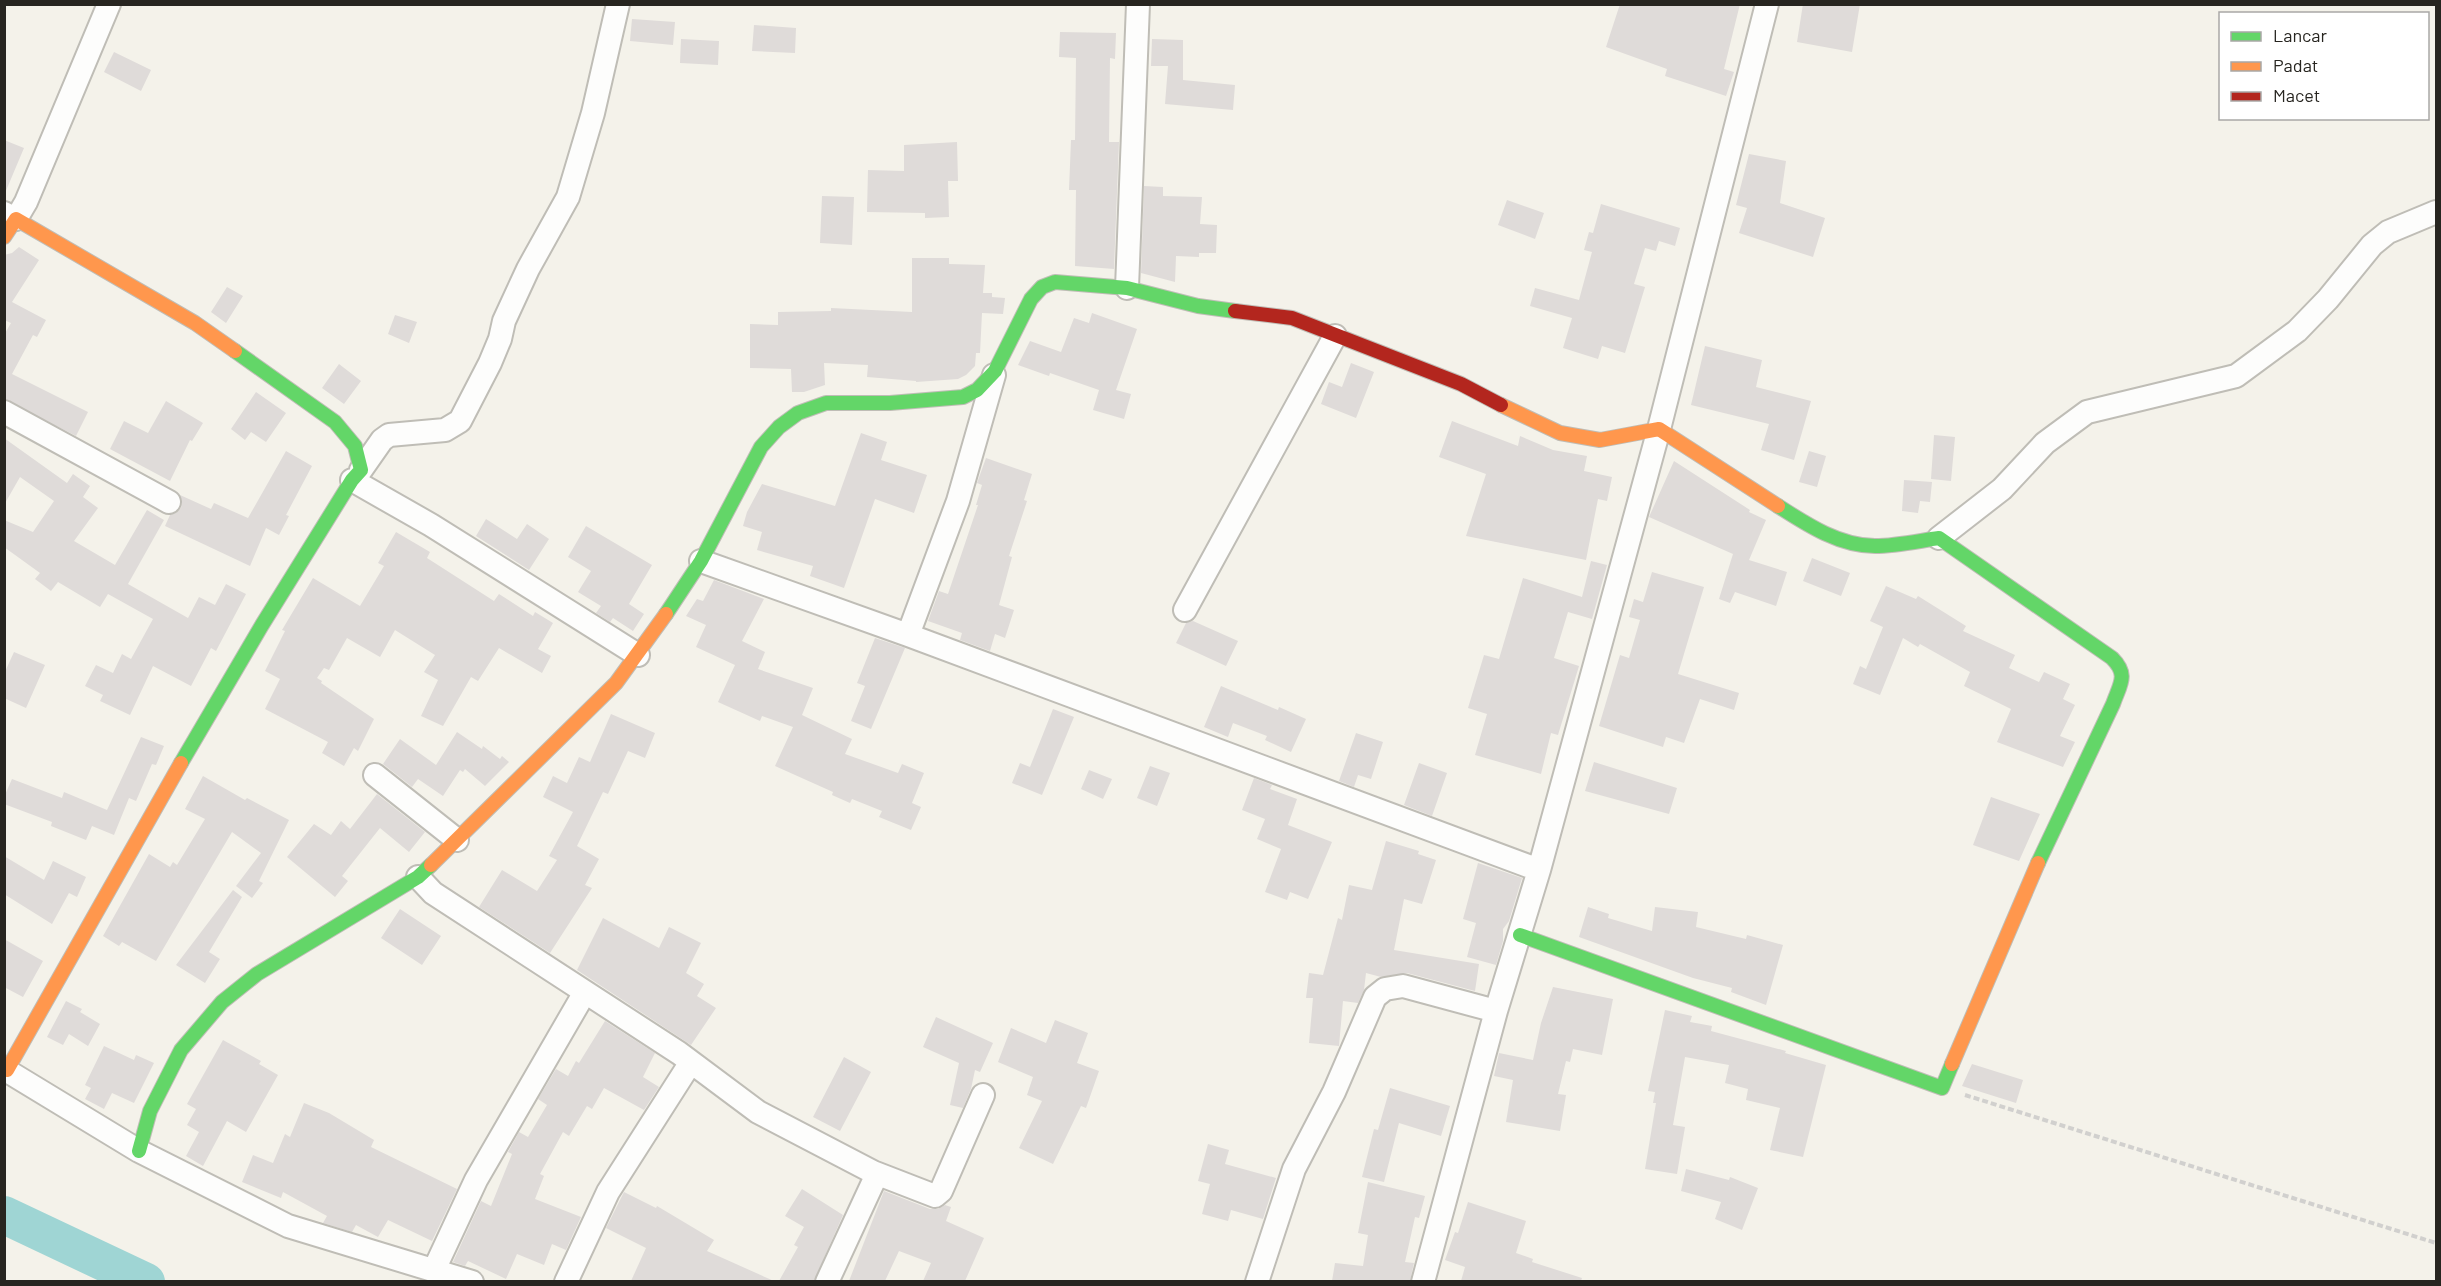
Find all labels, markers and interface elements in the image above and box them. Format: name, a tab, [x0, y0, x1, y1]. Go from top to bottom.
legend	[2219, 12, 2429, 120]
text: Lancar	[2273, 24, 2328, 46]
text: Padat	[2273, 54, 2318, 76]
text: Macet	[2273, 84, 2320, 106]

